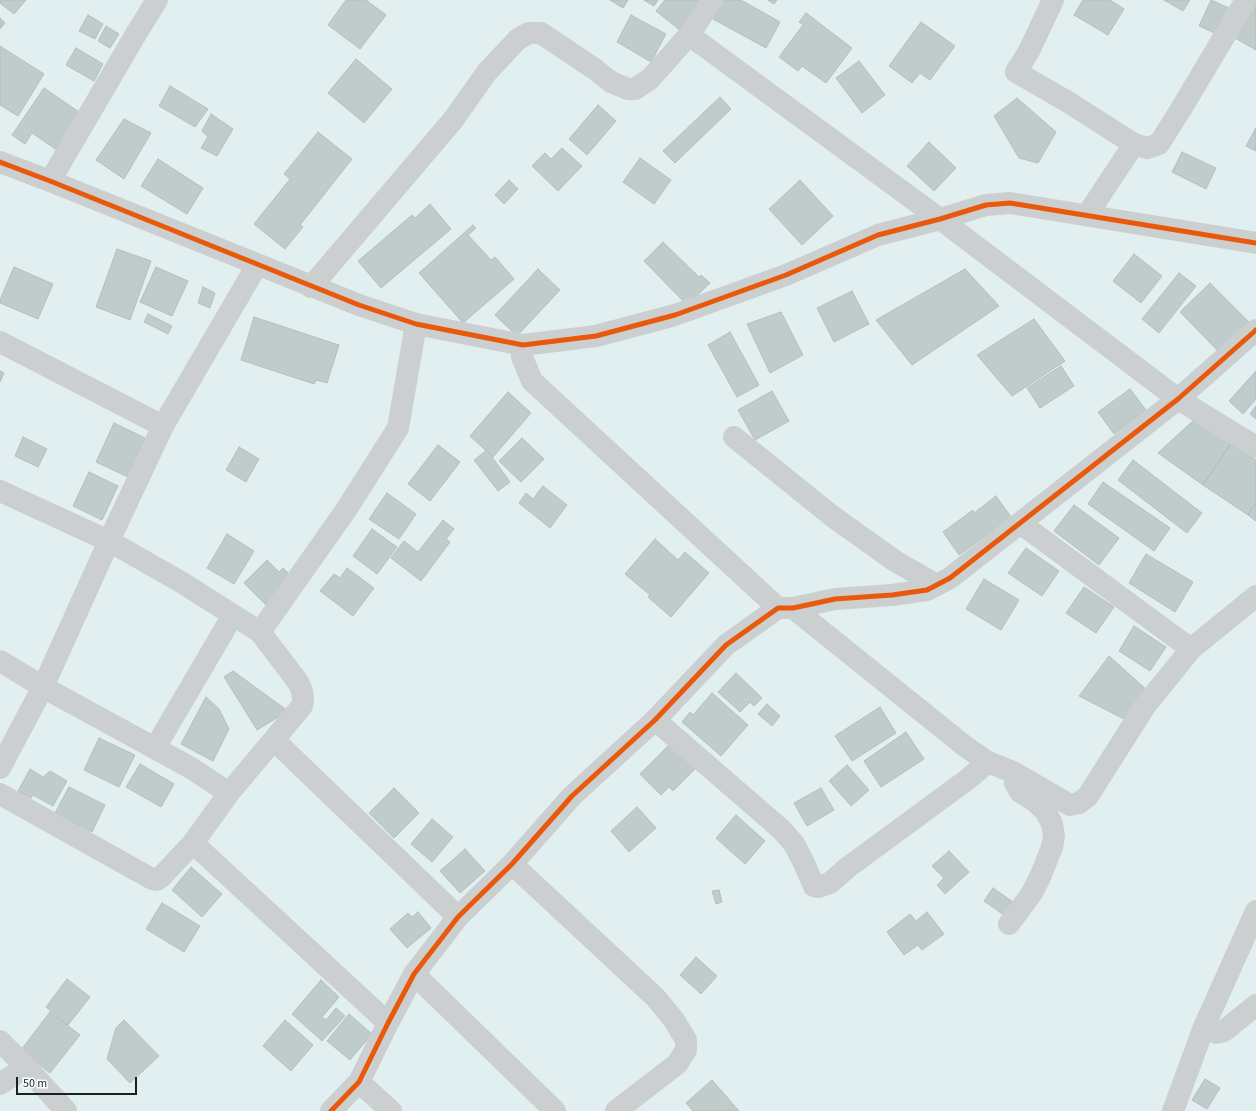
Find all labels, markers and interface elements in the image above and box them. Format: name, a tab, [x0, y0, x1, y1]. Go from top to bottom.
scale bar	[18, 1069, 139, 1095]
text: 50 m	[23, 1075, 47, 1092]

